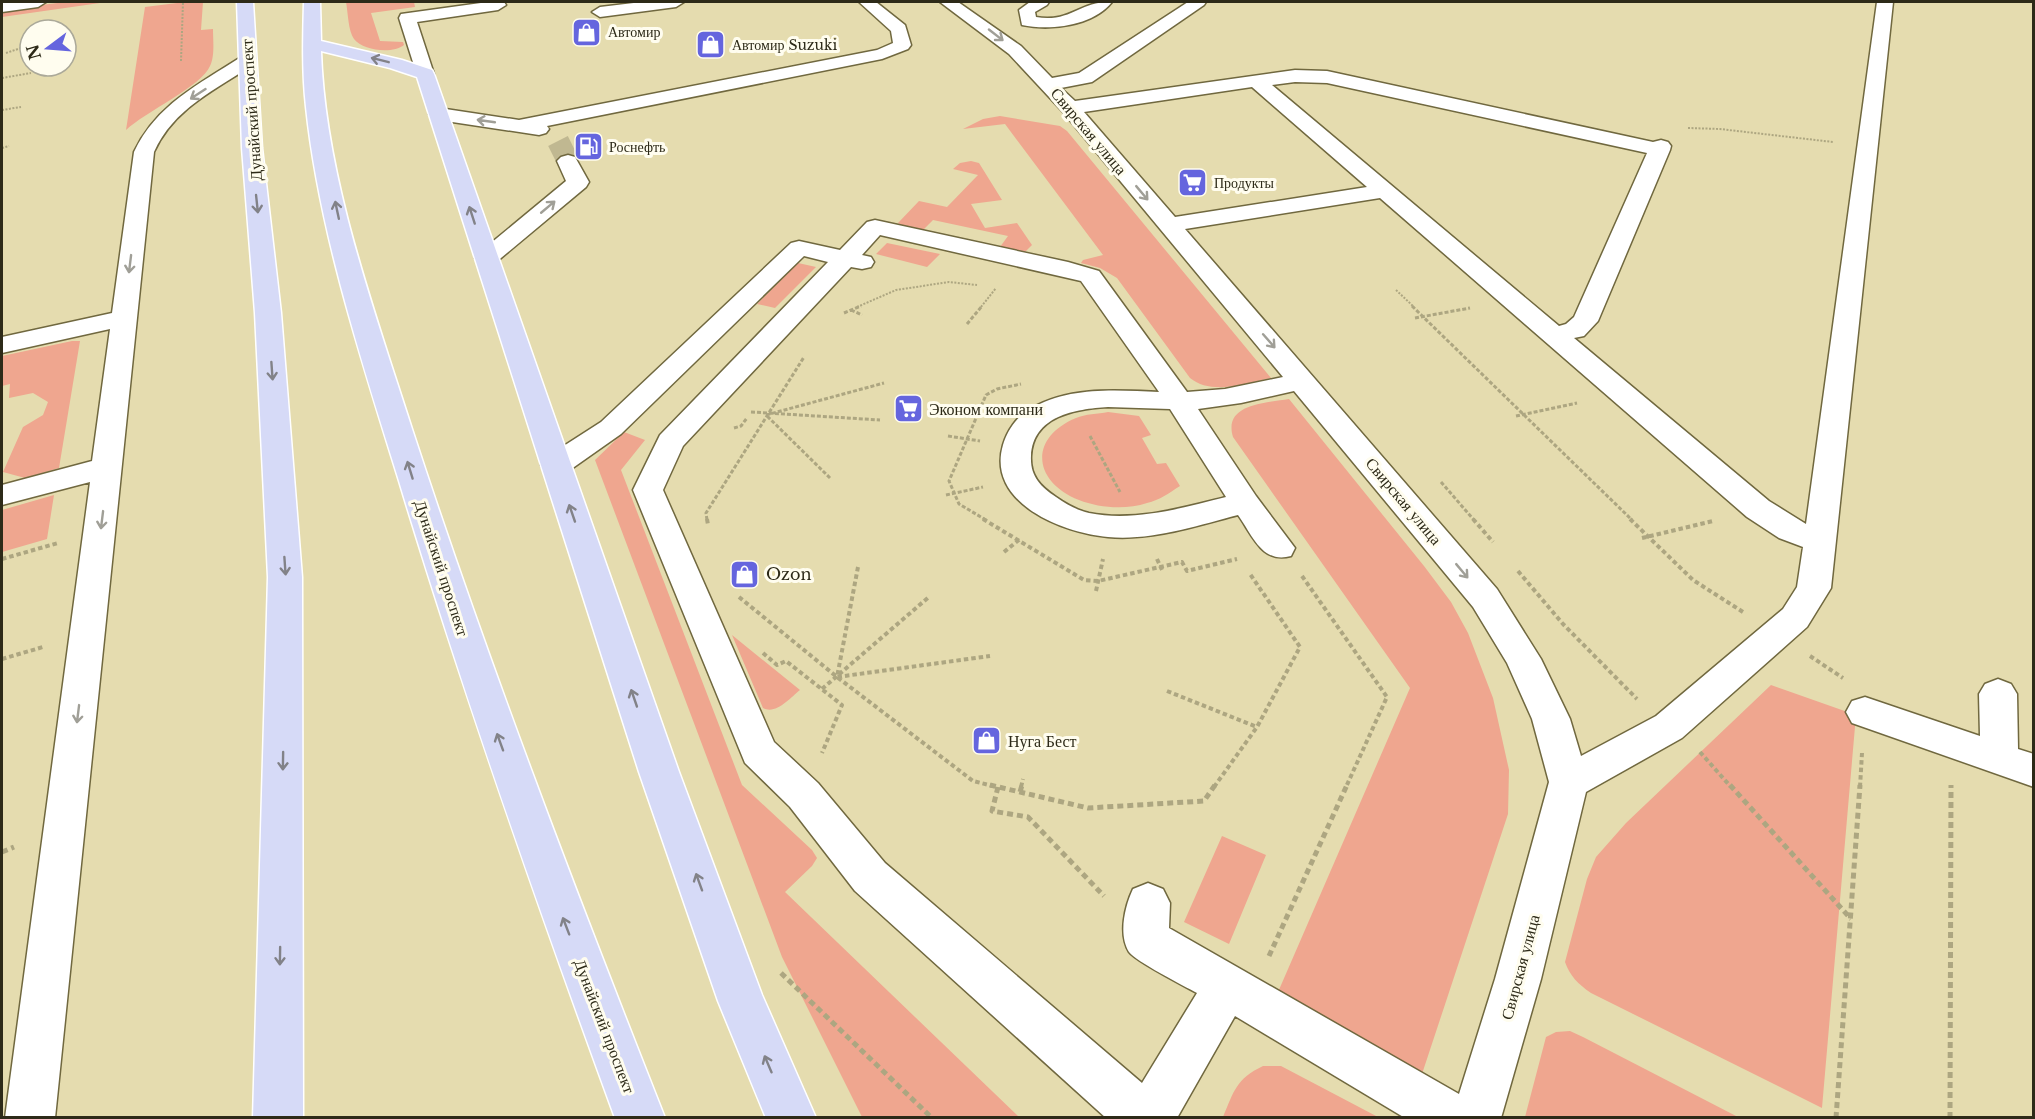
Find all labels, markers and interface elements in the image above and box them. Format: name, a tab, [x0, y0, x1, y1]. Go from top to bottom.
shop icon: Автомир	[571, 16, 603, 48]
north arrow	[18, 18, 78, 78]
place label: Автомир	[608, 23, 660, 41]
one-way arrow	[988, 28, 1004, 41]
shop icon: Автомир Suzuki	[695, 29, 727, 61]
place label: Автомир Suzuki	[732, 36, 838, 54]
street label: Дунайский проспект	[236, 38, 266, 182]
text: N	[22, 42, 45, 62]
one-way arrow	[371, 53, 390, 65]
street label: Свирская улица	[1047, 83, 1131, 179]
one-way arrow	[191, 88, 207, 100]
one-way arrow	[477, 116, 496, 127]
fuel station icon: Роснефть	[572, 131, 604, 163]
place label: Роснефть	[609, 138, 665, 156]
supermarket icon: Продукты	[1177, 167, 1209, 199]
place label: Продукты	[1214, 174, 1275, 192]
one-way arrow	[1136, 185, 1149, 201]
one-way arrow	[252, 193, 263, 213]
one-way arrow	[331, 201, 342, 221]
one-way arrow	[540, 201, 556, 214]
one-way arrow	[466, 206, 477, 225]
one-way arrow	[124, 253, 135, 273]
one-way arrow	[1262, 333, 1276, 348]
one-way arrow	[267, 361, 278, 381]
supermarket icon: Эконом компани	[892, 393, 924, 425]
place label: Эконом компани	[929, 399, 1044, 419]
street label: Свирская улица	[1362, 453, 1446, 549]
one-way arrow	[404, 461, 415, 480]
street label: Дунайский проспект	[411, 497, 473, 639]
one-way arrow	[565, 504, 576, 523]
one-way arrow	[96, 510, 107, 530]
one-way arrow	[279, 555, 290, 575]
shop icon: Ozon	[729, 558, 761, 590]
one-way arrow	[1455, 563, 1469, 578]
place label: Ozon	[766, 564, 811, 584]
one-way arrow	[628, 689, 639, 708]
one-way arrow	[73, 703, 84, 723]
shop icon: Нуга Бест	[971, 725, 1003, 757]
place label: Нуга Бест	[1008, 731, 1077, 751]
one-way arrow	[493, 734, 504, 752]
one-way arrow	[277, 750, 289, 770]
one-way arrow	[692, 873, 703, 892]
street label: Свирская улица	[1496, 912, 1544, 1022]
one-way arrow	[560, 917, 571, 936]
one-way arrow	[274, 945, 286, 965]
street label: Дунайский проспект	[570, 956, 640, 1096]
one-way arrow	[762, 1055, 773, 1073]

